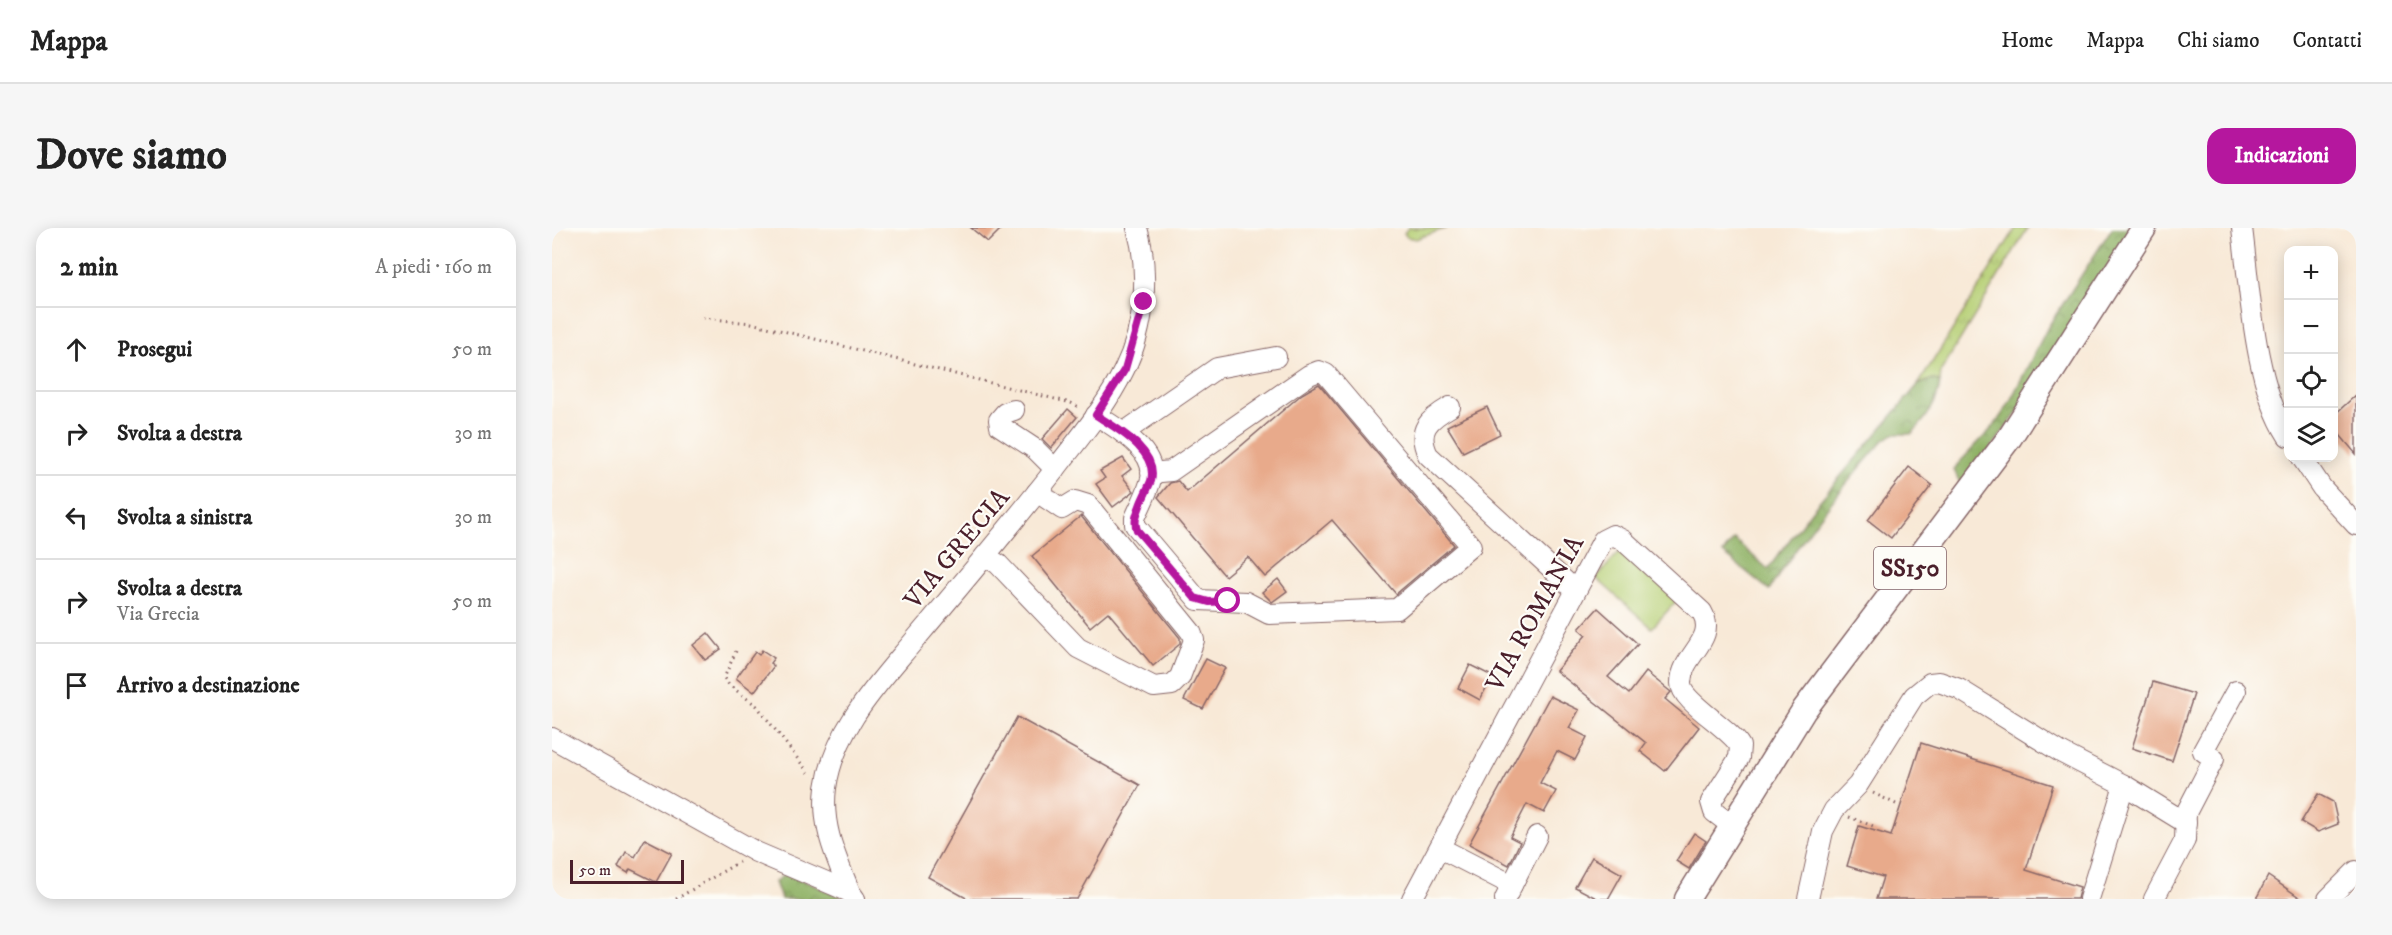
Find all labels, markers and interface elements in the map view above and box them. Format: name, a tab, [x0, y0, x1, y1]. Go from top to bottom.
text: Mappa	[30, 24, 108, 59]
text: Home	[2001, 28, 2053, 54]
text: Mappa	[2086, 28, 2144, 54]
text: Chi siamo	[2177, 28, 2259, 54]
text: Contatti	[2292, 28, 2362, 54]
button: Indicazioni	[2207, 128, 2356, 184]
text: Dove siamo	[36, 130, 227, 182]
map controls	[2284, 246, 2338, 462]
button: +	[2284, 246, 2338, 300]
text: 2 min	[60, 251, 118, 284]
text: A piedi · 160 m	[375, 255, 492, 280]
route end	[1130, 288, 1156, 314]
button: −	[2284, 300, 2338, 354]
icon: ahead	[60, 333, 93, 366]
text: Prosegui	[117, 336, 192, 363]
text: 50 m	[452, 337, 492, 362]
button: locate	[2284, 354, 2338, 408]
button: layers	[2284, 408, 2338, 462]
icon: right	[60, 417, 93, 450]
text: Svolta a destra	[117, 420, 242, 447]
text: 30 m	[454, 421, 492, 446]
street label: VIA GRECIA	[896, 481, 1018, 617]
icon: left	[60, 501, 93, 534]
text: Svolta a sinistra	[117, 504, 252, 531]
text: 30 m	[454, 505, 492, 530]
street label: VIA ROMANIA	[1478, 529, 1592, 698]
road number: SS150	[1874, 547, 1946, 589]
text: Svolta a destra	[117, 575, 242, 602]
icon: right	[60, 585, 93, 618]
route start	[1214, 587, 1240, 613]
text: 50 m	[452, 589, 492, 614]
text: Via Grecia	[117, 602, 199, 627]
icon: arrive	[60, 669, 93, 702]
text: Arrivo a destinazione	[117, 672, 300, 699]
scale bar	[570, 857, 684, 884]
text: 50 m	[579, 860, 611, 880]

